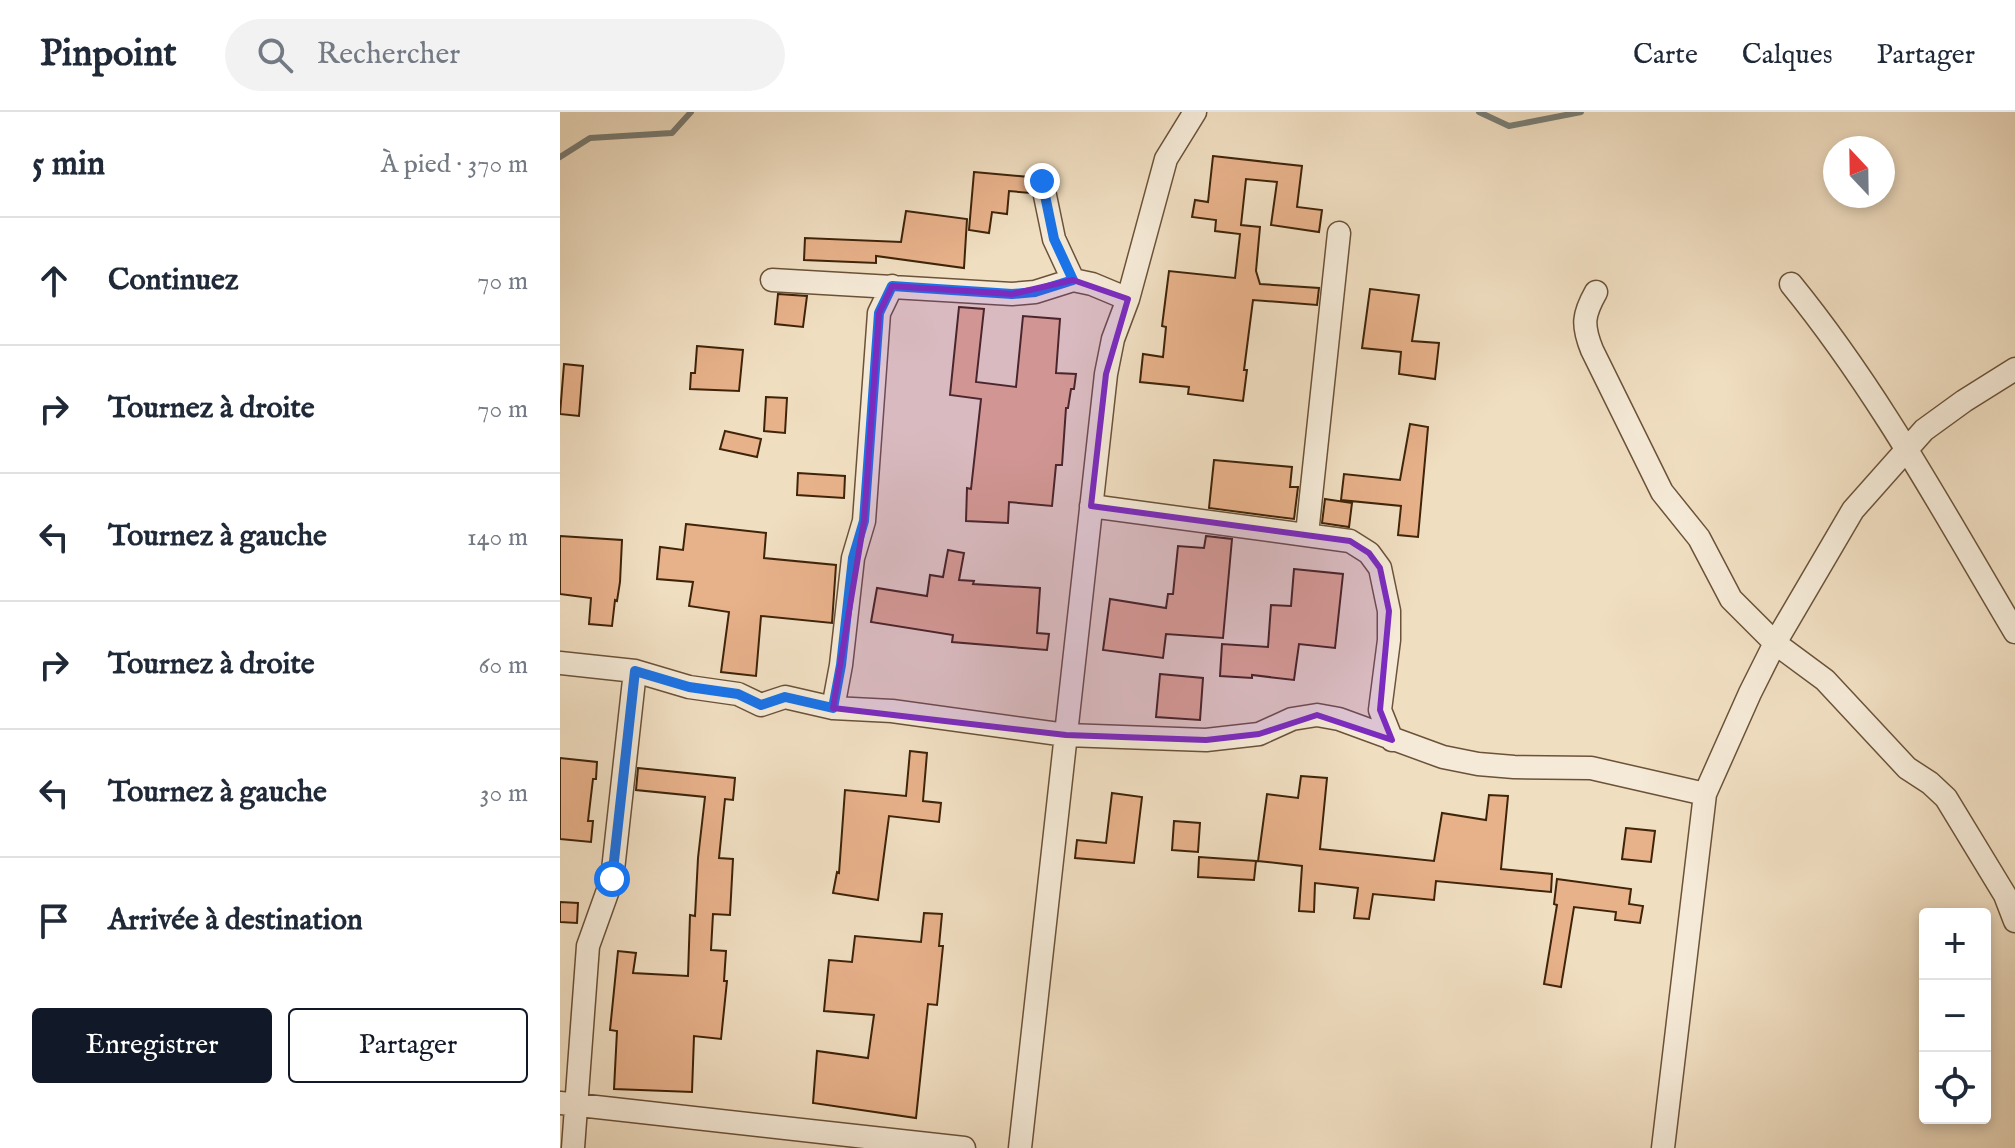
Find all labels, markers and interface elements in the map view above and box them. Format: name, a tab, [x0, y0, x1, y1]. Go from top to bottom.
search box	[225, 19, 785, 91]
text: Pinpoint	[40, 31, 177, 79]
icon: search	[253, 33, 297, 77]
text: Rechercher	[317, 36, 460, 74]
text: Carte	[1633, 38, 1698, 73]
text: Calques	[1742, 38, 1833, 73]
text: Partager	[1877, 38, 1975, 73]
north arrow	[1823, 136, 1895, 208]
text: 5 min	[32, 143, 105, 186]
text: À pied · 370 m	[381, 148, 528, 181]
route end	[1024, 163, 1060, 199]
icon: ahead	[32, 259, 76, 303]
text: Continuez	[108, 262, 239, 300]
text: 70 m	[477, 265, 528, 298]
icon: right	[32, 387, 76, 431]
text: Tournez à droite	[108, 390, 315, 428]
text: 70 m	[477, 393, 528, 426]
icon: left	[32, 515, 76, 559]
text: Tournez à gauche	[108, 518, 327, 556]
text: 140 m	[467, 521, 528, 554]
icon: right	[32, 643, 76, 687]
text: Tournez à droite	[108, 646, 315, 684]
text: 60 m	[479, 649, 528, 682]
icon: left	[32, 771, 76, 815]
text: Tournez à gauche	[108, 774, 327, 812]
text: 30 m	[480, 777, 528, 810]
route start	[594, 861, 630, 897]
icon: arrive	[32, 899, 76, 943]
text: Arrivée à destination	[108, 902, 363, 940]
map controls	[1919, 908, 1991, 1124]
button: +	[1919, 908, 1991, 980]
button: −	[1919, 980, 1991, 1052]
button: Enregistrer	[32, 1008, 272, 1083]
button: Partager	[288, 1008, 528, 1083]
button: locate	[1919, 1052, 1991, 1124]

